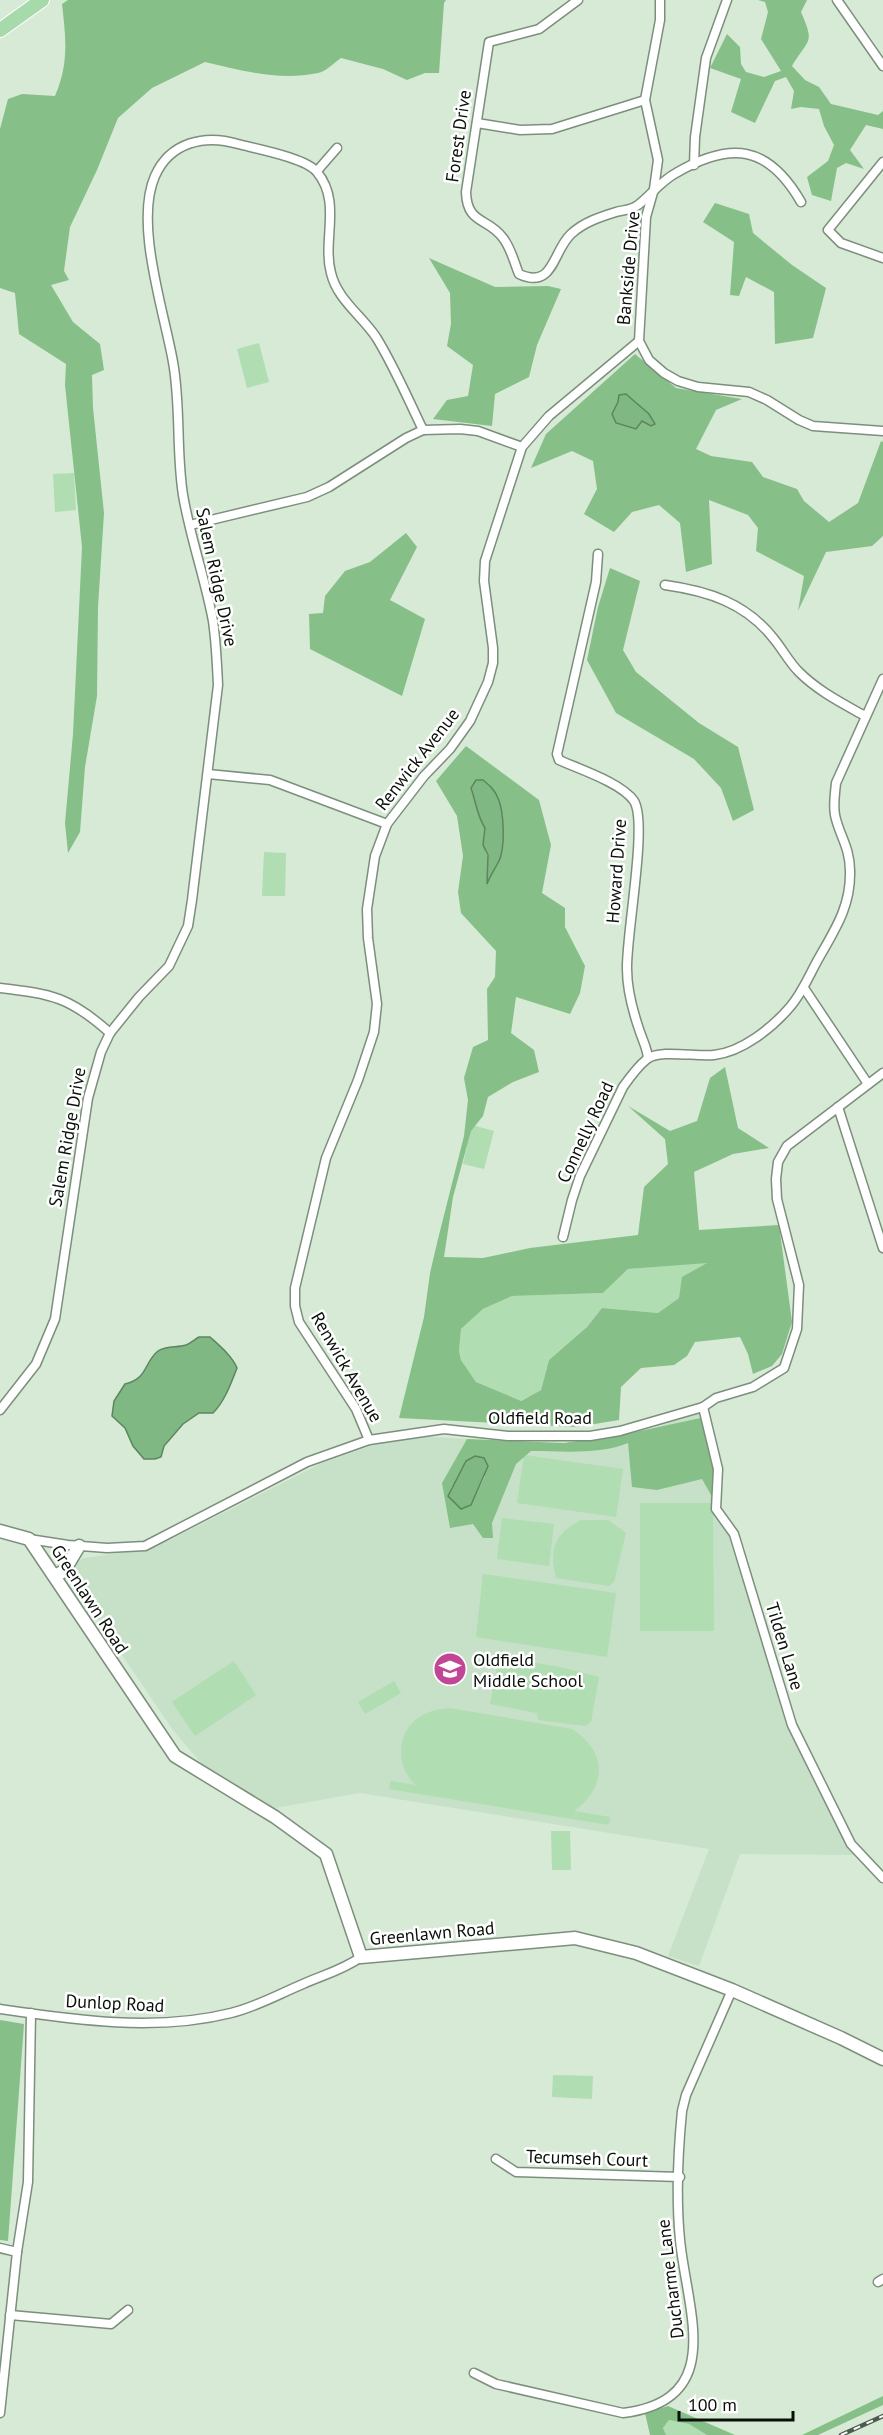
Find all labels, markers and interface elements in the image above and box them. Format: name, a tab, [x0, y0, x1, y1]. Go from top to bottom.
street label: Forest Drive	[440, 88, 476, 184]
street label: Bankside Drive	[612, 210, 644, 326]
street label: Salem Ridge Drive	[191, 505, 243, 649]
street label: Renwick Avenue	[370, 703, 464, 815]
street label: Howard Drive	[601, 818, 631, 924]
street label: Salem Ridge Drive	[43, 1065, 91, 1209]
street label: Connelly Road	[551, 1078, 619, 1186]
street label: Renwick Avenue	[306, 1308, 388, 1426]
street label: Oldfield Road	[488, 1406, 592, 1429]
street label: Greenlawn Road	[46, 1540, 134, 1658]
street label: Tilden Lane	[761, 1599, 809, 1693]
place label: Oldfield Middle School	[473, 1648, 583, 1692]
school or university icon: Oldfield Middle School	[432, 1651, 468, 1687]
street label: Greenlawn Road	[369, 1916, 495, 1950]
street label: Dunlop Road	[65, 1989, 165, 2017]
street label: Tecumseh Court	[526, 2144, 648, 2172]
street label: Ducharme Lane	[651, 2218, 689, 2340]
scale bar	[679, 2384, 793, 2422]
text: 100 m	[688, 2393, 737, 2416]

